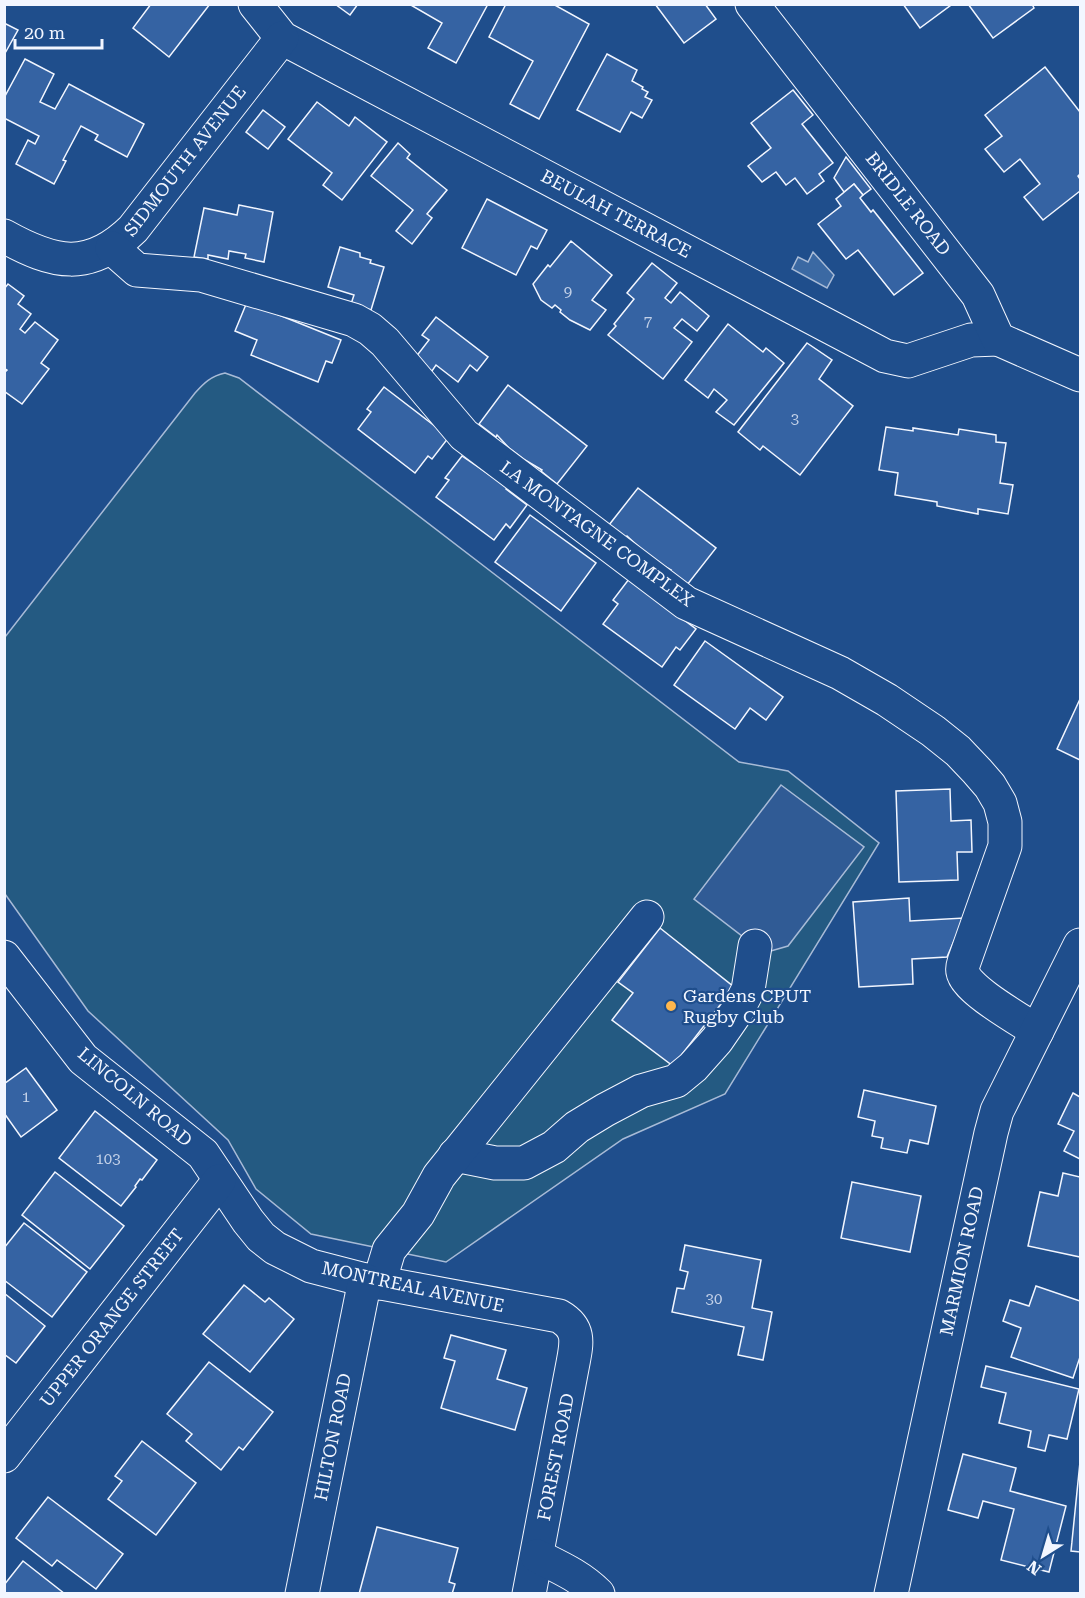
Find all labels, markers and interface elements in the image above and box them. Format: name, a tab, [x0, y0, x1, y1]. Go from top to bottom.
scale bar	[15, 12, 102, 50]
text: 20 m	[24, 22, 65, 43]
street label: SIDMOUTH AVENUE	[119, 81, 250, 240]
street label: BRIDLE ROAD	[862, 148, 955, 260]
street label: BEULAH TERRACE	[538, 165, 695, 262]
house number: 9	[564, 283, 572, 301]
house number: 7	[644, 312, 652, 330]
house number: 3	[791, 410, 799, 428]
street label: LA MONTAGNE COMPLEX	[496, 456, 698, 611]
place label: Gardens CPUT Rugby Club	[683, 985, 811, 1027]
marker: Gardens CPUT Rugby Club	[664, 999, 678, 1013]
street label: LINCOLN ROAD	[74, 1043, 197, 1150]
house number: 1	[22, 1088, 30, 1106]
house number: 103	[95, 1150, 121, 1168]
street label: MARMION ROAD	[935, 1184, 988, 1338]
street label: UPPER ORANGE STREET	[35, 1224, 188, 1411]
street label: MONTREAL AVENUE	[320, 1257, 506, 1316]
house number: 30	[706, 1290, 722, 1308]
street label: HILTON ROAD	[310, 1371, 355, 1503]
street label: FOREST ROAD	[533, 1391, 578, 1522]
north arrow	[1013, 1526, 1073, 1586]
text: N	[1024, 1556, 1045, 1579]

